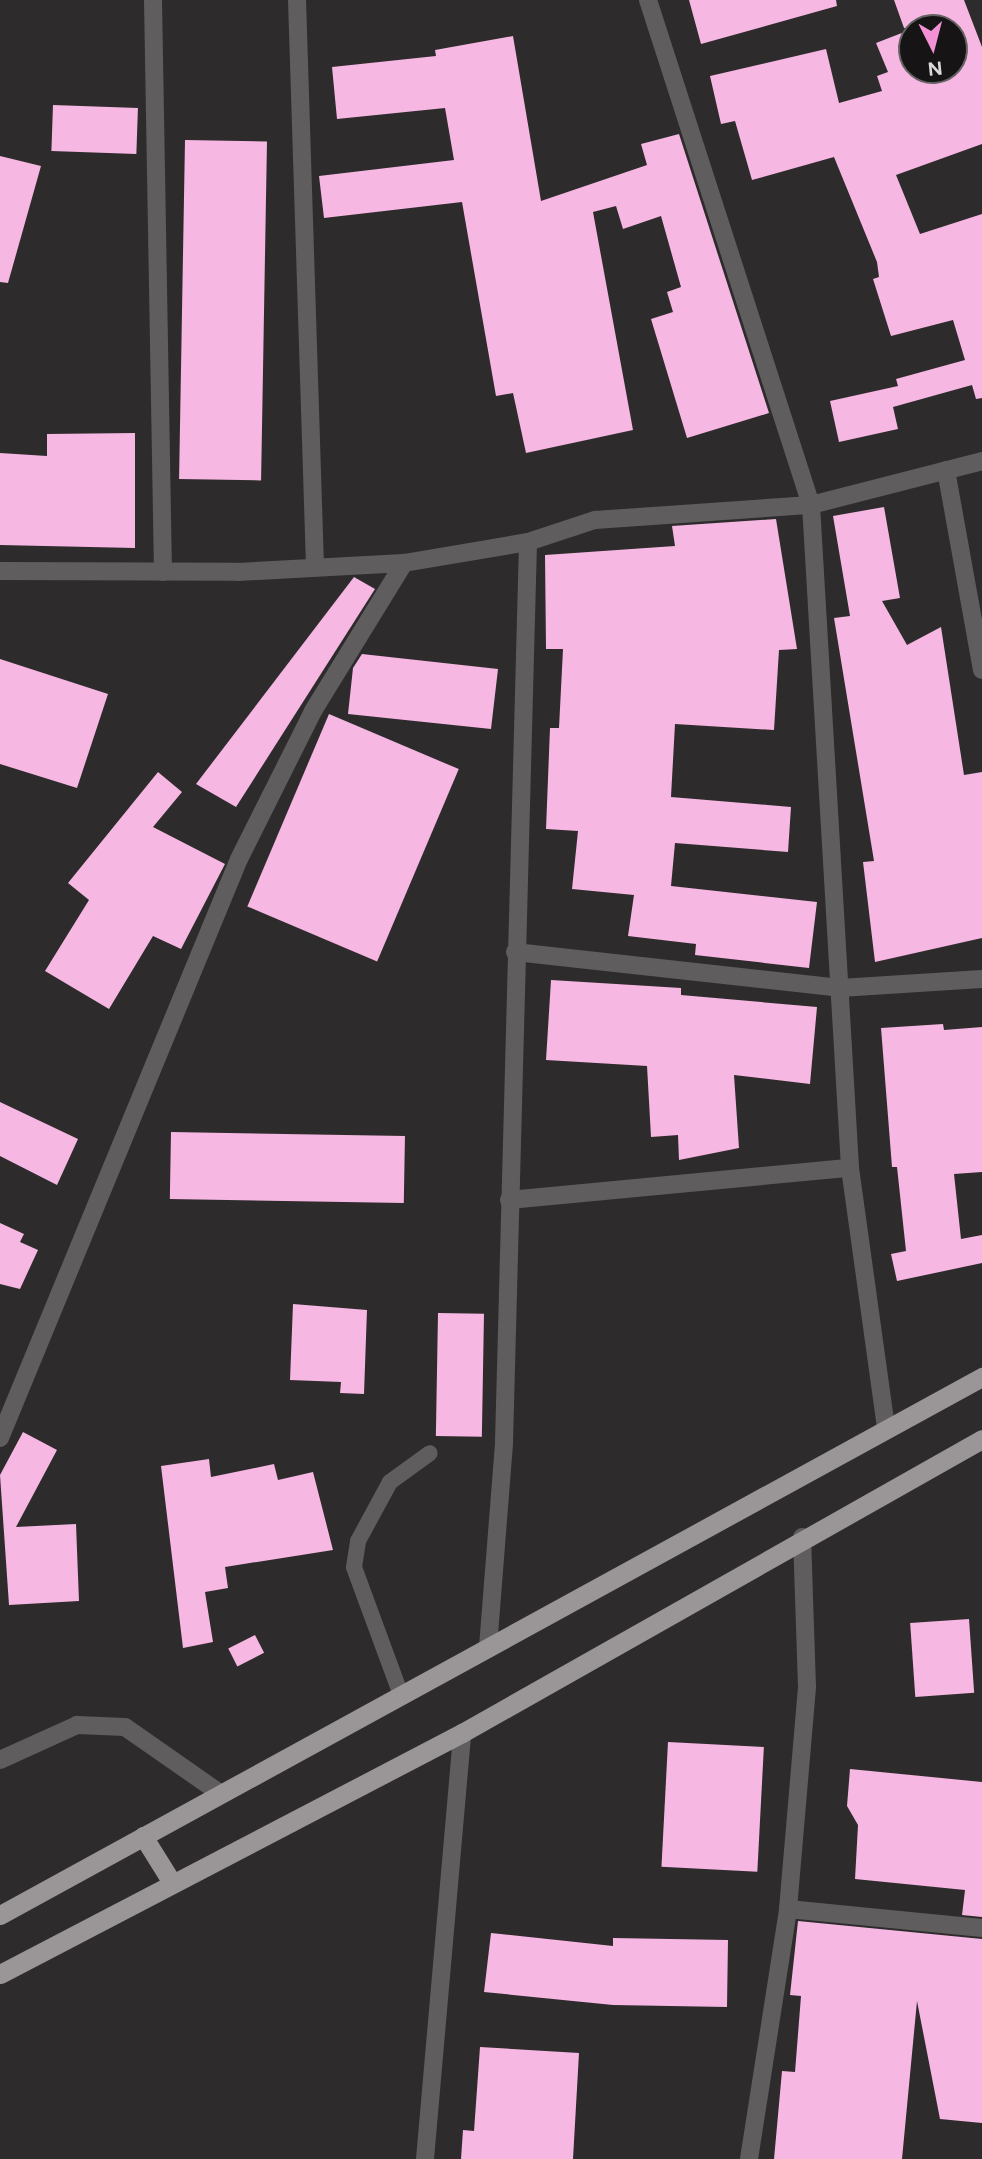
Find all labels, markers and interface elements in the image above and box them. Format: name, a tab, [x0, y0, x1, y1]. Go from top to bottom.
north arrow	[898, 14, 968, 84]
text: N	[927, 56, 944, 81]

